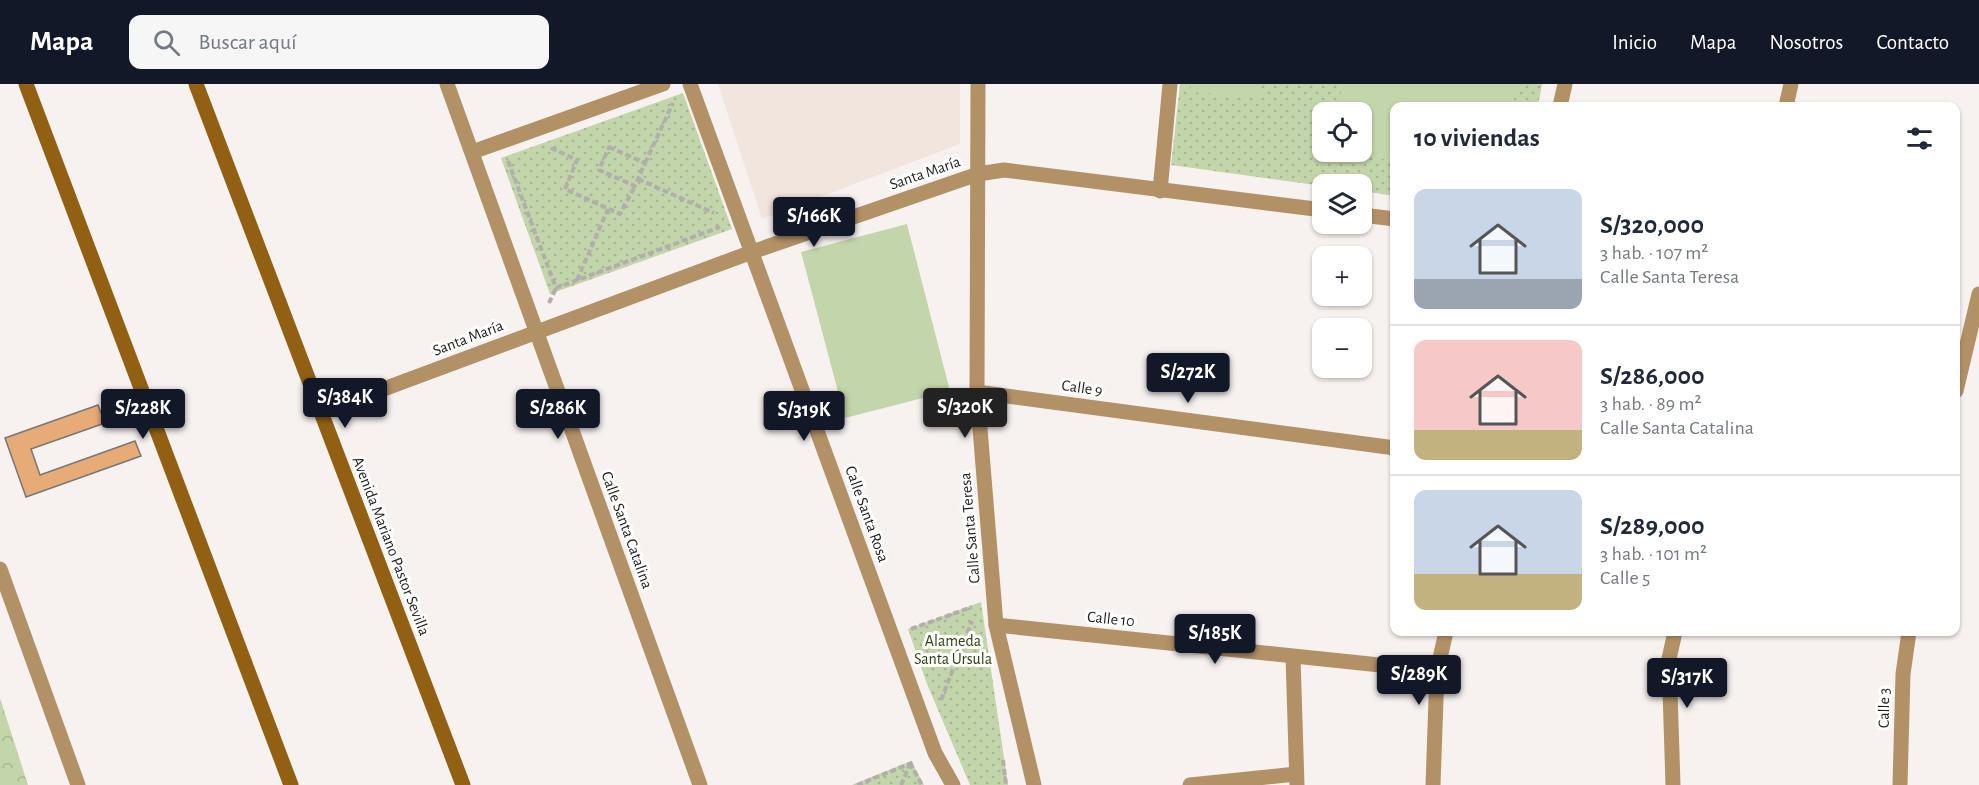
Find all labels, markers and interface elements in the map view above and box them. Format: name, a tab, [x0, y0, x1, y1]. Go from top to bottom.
search box	[129, 15, 549, 69]
icon: search	[150, 26, 183, 59]
text: Mapa	[30, 28, 93, 56]
text: Buscar aquí	[198, 31, 297, 53]
text: Inicio	[1612, 32, 1657, 53]
text: Mapa	[1690, 32, 1737, 53]
text: Nosotros	[1770, 32, 1843, 53]
text: Contacto	[1876, 32, 1949, 53]
map controls	[1312, 102, 1372, 378]
button: locate	[1312, 102, 1372, 162]
icon: filters	[1903, 122, 1936, 155]
text: 10 viviendas	[1414, 125, 1540, 151]
street label: Santa María	[887, 153, 963, 193]
button: layers	[1312, 174, 1372, 234]
pin: S/166K	[765, 197, 863, 248]
text: S/166K	[787, 206, 841, 226]
text: S/320,000	[1600, 212, 1704, 238]
icon: home	[1462, 213, 1534, 285]
text: 3 hab. · 107 m²	[1600, 243, 1708, 263]
button: +	[1312, 246, 1372, 306]
text: Calle Santa Teresa	[1600, 267, 1739, 287]
street label: Santa María	[431, 317, 505, 359]
button: −	[1312, 318, 1372, 378]
pin: S/272K	[1139, 353, 1237, 404]
text: S/272K	[1161, 362, 1215, 382]
text: S/286,000	[1600, 363, 1705, 389]
icon: home	[1462, 364, 1534, 436]
street label: Calle 9	[1061, 377, 1103, 399]
pin: S/384K	[296, 378, 394, 429]
text: S/384K	[317, 387, 373, 407]
pin: S/320K	[916, 388, 1014, 439]
pin: S/228K	[94, 389, 192, 440]
pin: S/286K	[509, 389, 607, 440]
pin: S/319K	[755, 391, 853, 442]
text: 3 hab. · 89 m²	[1600, 394, 1701, 414]
text: S/320K	[937, 397, 993, 417]
text: S/228K	[115, 398, 171, 418]
text: S/286K	[530, 398, 586, 418]
text: S/319K	[778, 400, 830, 420]
text: Calle Santa Catalina	[1600, 418, 1754, 438]
street label: Avenida Mariano Pastor Sevilla	[349, 454, 433, 638]
street label: Calle Santa Rosa	[842, 464, 892, 564]
street label: Calle Santa Catalina	[598, 469, 656, 591]
street label: Calle Santa Teresa	[957, 472, 983, 584]
text: S/289,000	[1600, 513, 1705, 539]
icon: home	[1462, 514, 1534, 586]
text: 3 hab. · 101 m²	[1600, 544, 1707, 564]
text: Calle 5	[1600, 568, 1650, 588]
street label: Calle 10	[1086, 609, 1136, 629]
pin: S/185K	[1166, 614, 1264, 665]
text: S/185K	[1188, 623, 1242, 643]
park label: Alameda Santa Úrsula	[914, 633, 992, 667]
pin: S/289K	[1370, 655, 1468, 706]
pin: S/317K	[1638, 658, 1736, 709]
text: S/289K	[1391, 664, 1447, 684]
text: S/317K	[1661, 667, 1713, 687]
street label: Calle 3	[1876, 688, 1892, 728]

